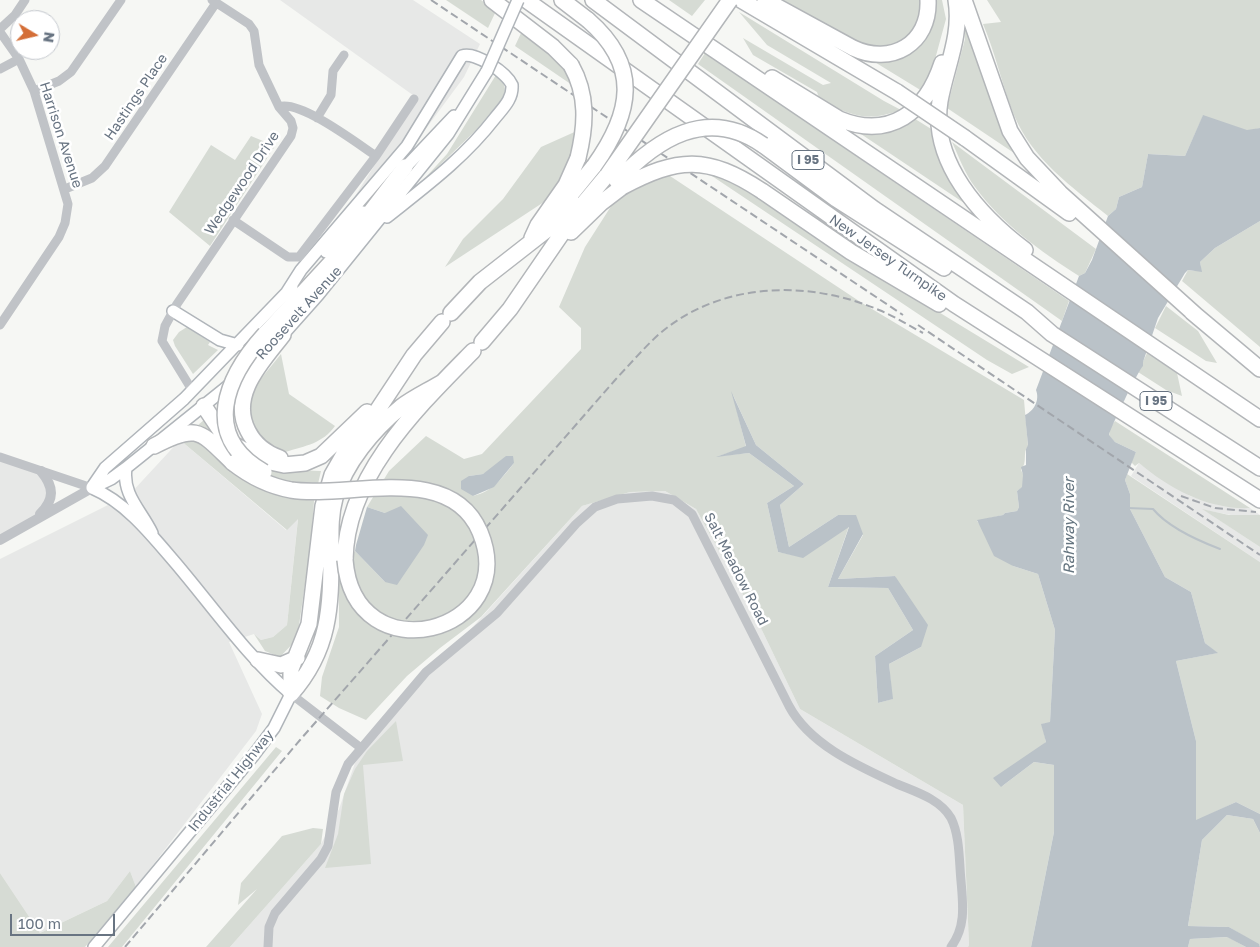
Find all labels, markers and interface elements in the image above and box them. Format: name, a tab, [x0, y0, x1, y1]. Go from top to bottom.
north arrow	[10, 10, 60, 60]
text: N	[40, 31, 59, 44]
street label: Hastings Place	[101, 51, 171, 143]
street label: Harrison Avenue	[36, 80, 86, 190]
street label: Wedgewood Drive	[201, 128, 283, 238]
road number: I 95	[792, 150, 824, 170]
street label: New Jersey Turnpike	[826, 211, 950, 305]
street label: Roosevelt Avenue	[253, 263, 345, 363]
road number: I 95	[1140, 392, 1172, 411]
water label: Rahway River	[1060, 478, 1078, 574]
street label: Salt Meadow Road	[700, 510, 772, 628]
street label: Industrial Highway	[185, 727, 277, 835]
scale bar	[12, 904, 118, 936]
text: 100 m	[18, 914, 61, 932]

